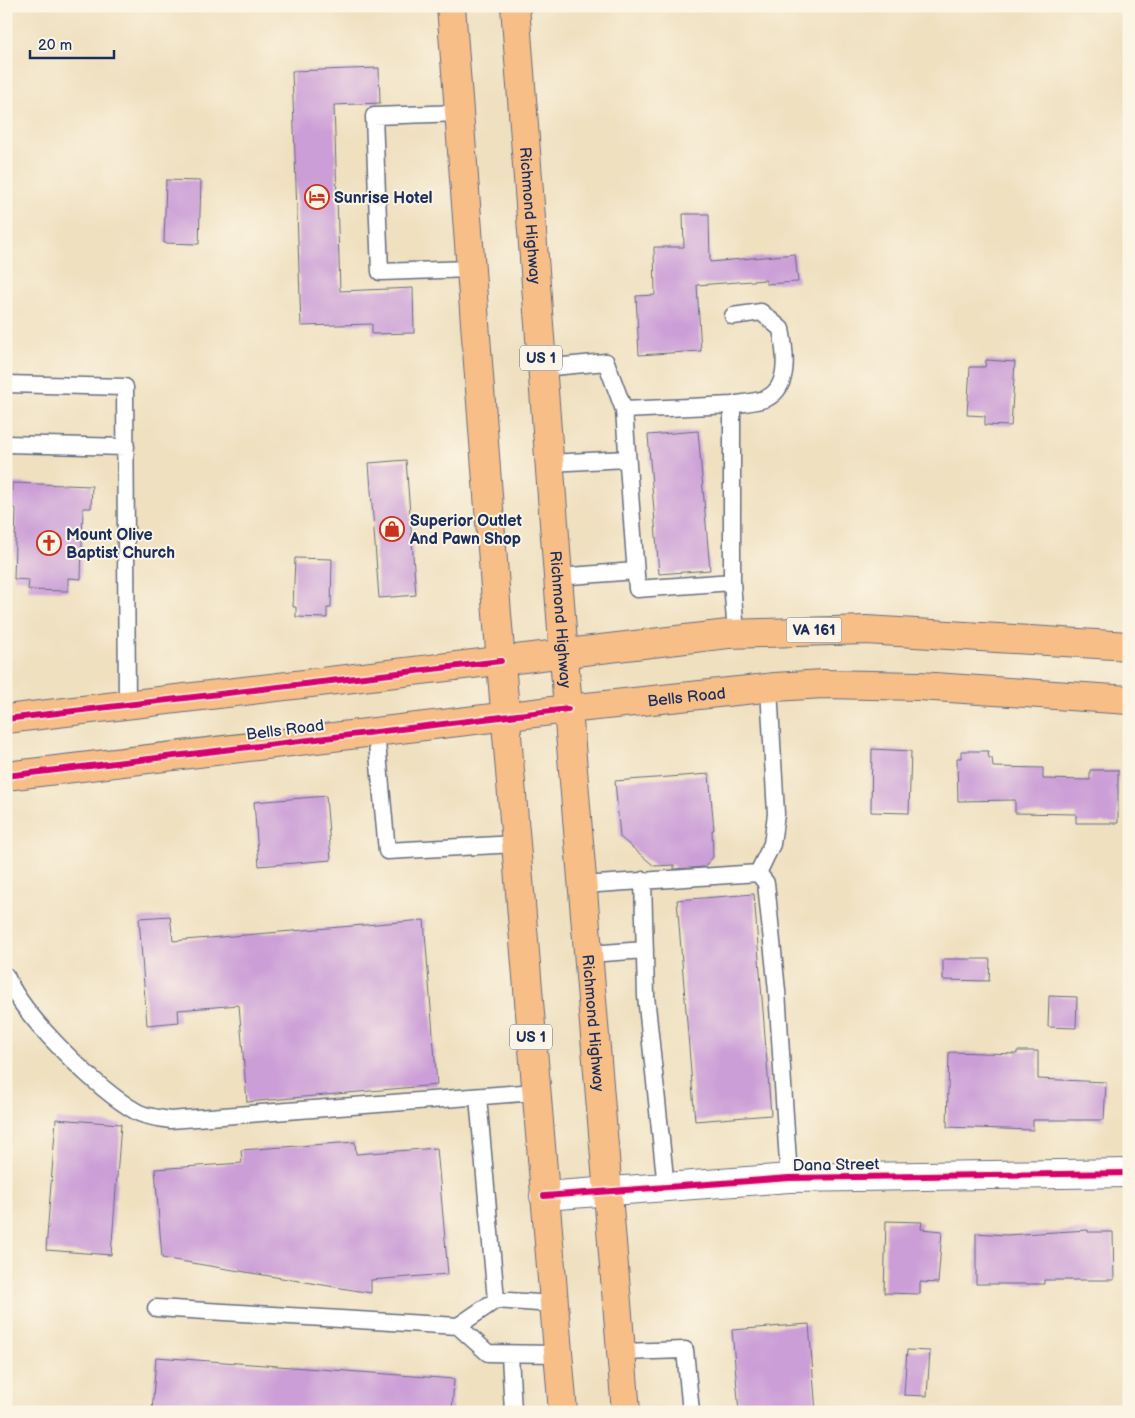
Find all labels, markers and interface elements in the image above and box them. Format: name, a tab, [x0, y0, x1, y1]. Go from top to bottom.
scale bar	[30, 28, 114, 60]
text: 20 m	[38, 36, 72, 55]
street label: Richmond Highway	[515, 146, 544, 286]
hotel icon: Sunrise Hotel	[304, 184, 330, 210]
place label: Sunrise Hotel	[334, 189, 433, 208]
road number: US 1	[520, 346, 562, 370]
place label: Superior Outlet And Pawn Shop	[409, 512, 522, 549]
shop icon: Superior Outlet And Pawn Shop	[379, 516, 405, 542]
place label: Mount Olive Baptist Church	[66, 526, 175, 563]
church icon: Mount Olive Baptist Church	[36, 530, 62, 556]
street label: Richmond Highway	[545, 550, 574, 690]
road number: VA 161	[786, 618, 842, 642]
street label: Bells Road	[646, 684, 727, 712]
street label: Bells Road	[245, 716, 325, 745]
street label: Richmond Highway	[577, 954, 608, 1093]
road number: US 1	[510, 1024, 552, 1050]
street label: Dana Street	[793, 1155, 880, 1176]

